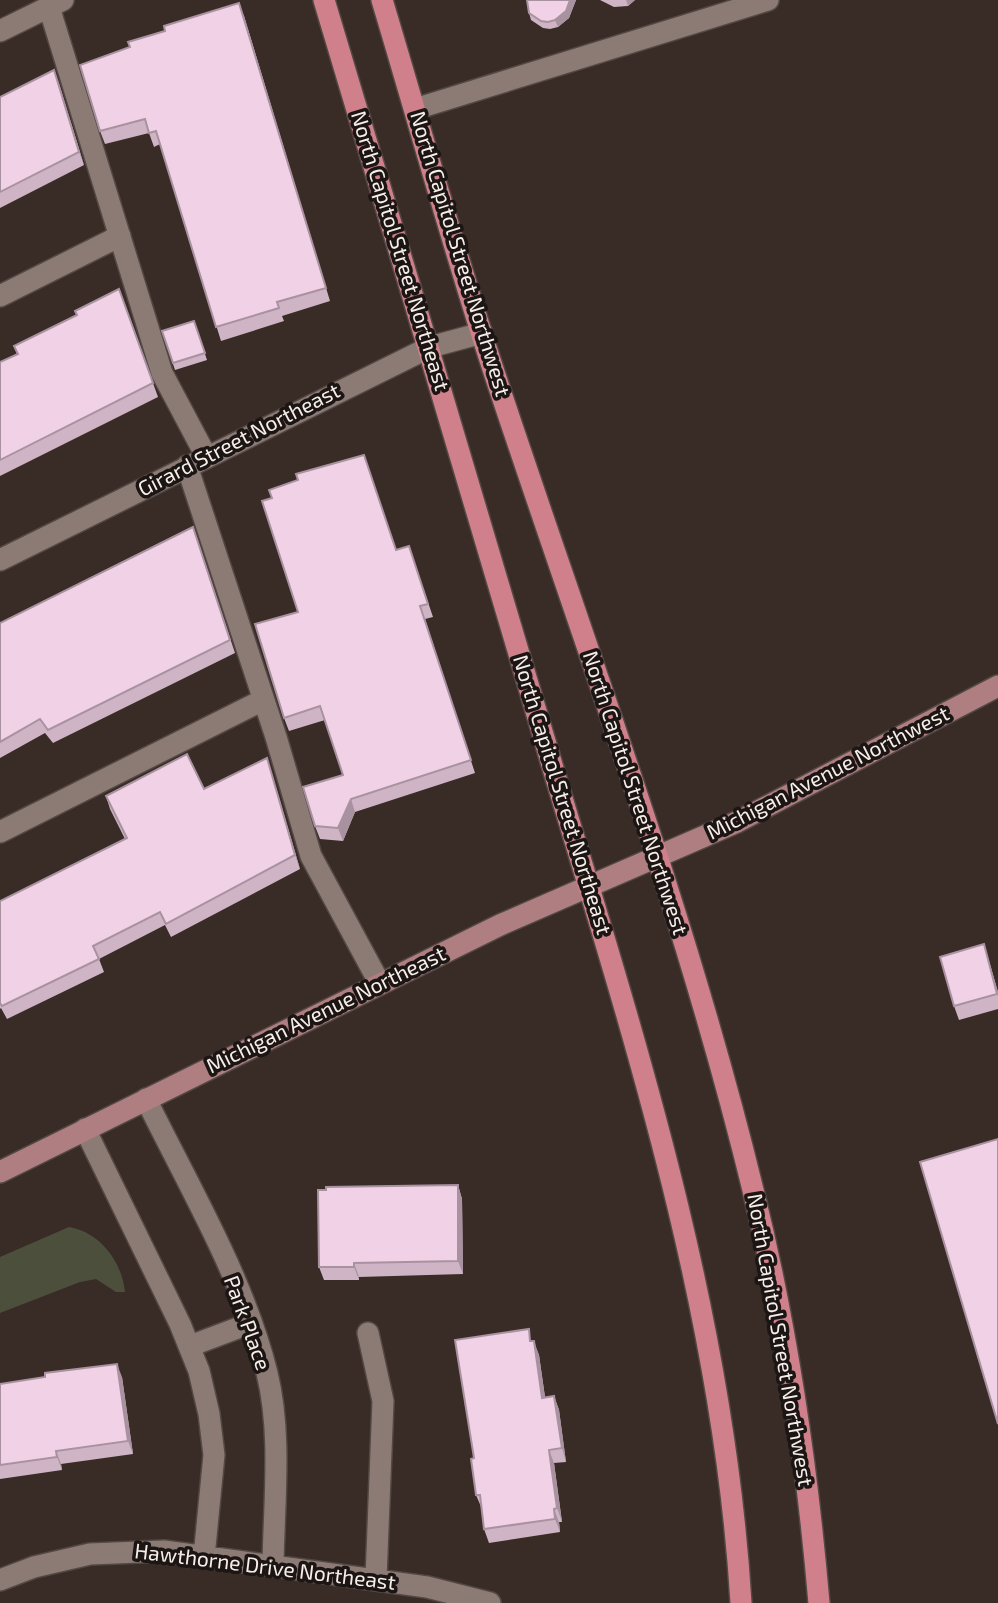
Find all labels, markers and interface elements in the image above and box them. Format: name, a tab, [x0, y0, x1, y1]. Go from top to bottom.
street label: North Capitol Street Northeast	[347, 108, 456, 393]
street label: North Capitol Street Northwest	[406, 108, 517, 399]
street label: Girard Street Northeast	[133, 377, 343, 500]
street label: North Capitol Street Northwest	[579, 648, 694, 938]
street label: North Capitol Street Northeast	[509, 652, 618, 937]
street label: Michigan Avenue Northwest	[702, 700, 953, 844]
street label: Michigan Avenue Northeast	[202, 940, 449, 1077]
street label: North Capitol Street Northwest	[743, 1191, 820, 1488]
street label: Park Place	[220, 1272, 277, 1373]
street label: Hawthorne Drive Northeast	[133, 1537, 397, 1594]

